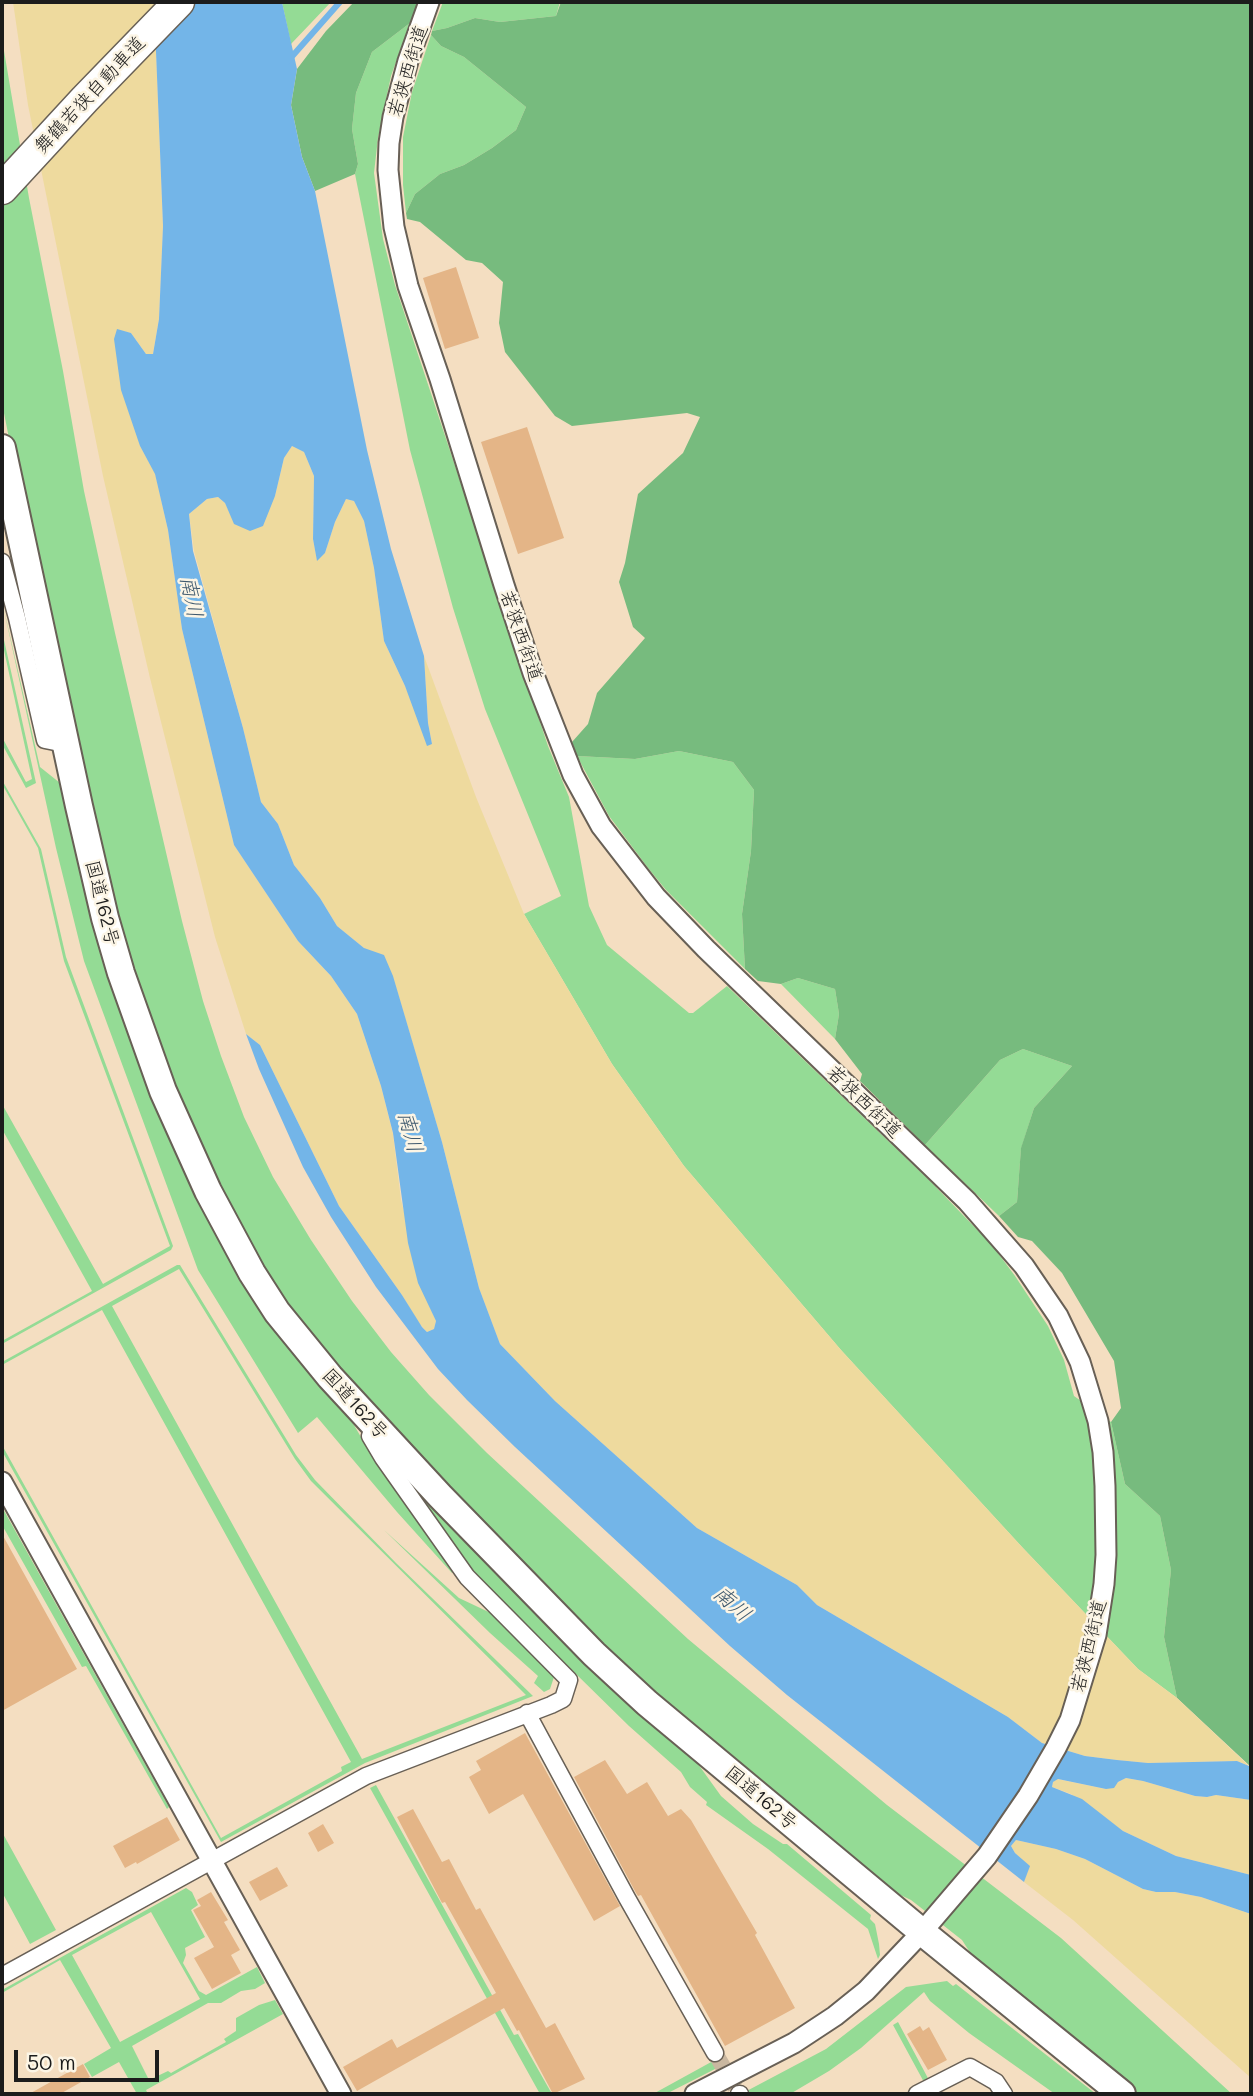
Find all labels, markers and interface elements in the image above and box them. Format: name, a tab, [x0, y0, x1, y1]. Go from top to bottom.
street label: 若狭西街道	[383, 22, 433, 120]
street label: 舞鶴若狭自動車道	[30, 32, 150, 158]
water label: 南川	[175, 574, 207, 620]
street label: 若狭西街道	[495, 587, 547, 685]
street label: 国道162号	[80, 858, 124, 948]
street label: 若狭西街道	[822, 1061, 906, 1143]
water label: 南川	[392, 1108, 428, 1156]
street label: 国道162号	[317, 1364, 393, 1444]
water label: 南川	[708, 1581, 756, 1627]
street label: 若狭西街道	[1066, 1597, 1112, 1695]
street label: 国道162号	[720, 1761, 802, 1835]
scale bar	[18, 2036, 163, 2080]
text: 50 m	[27, 2048, 76, 2075]

